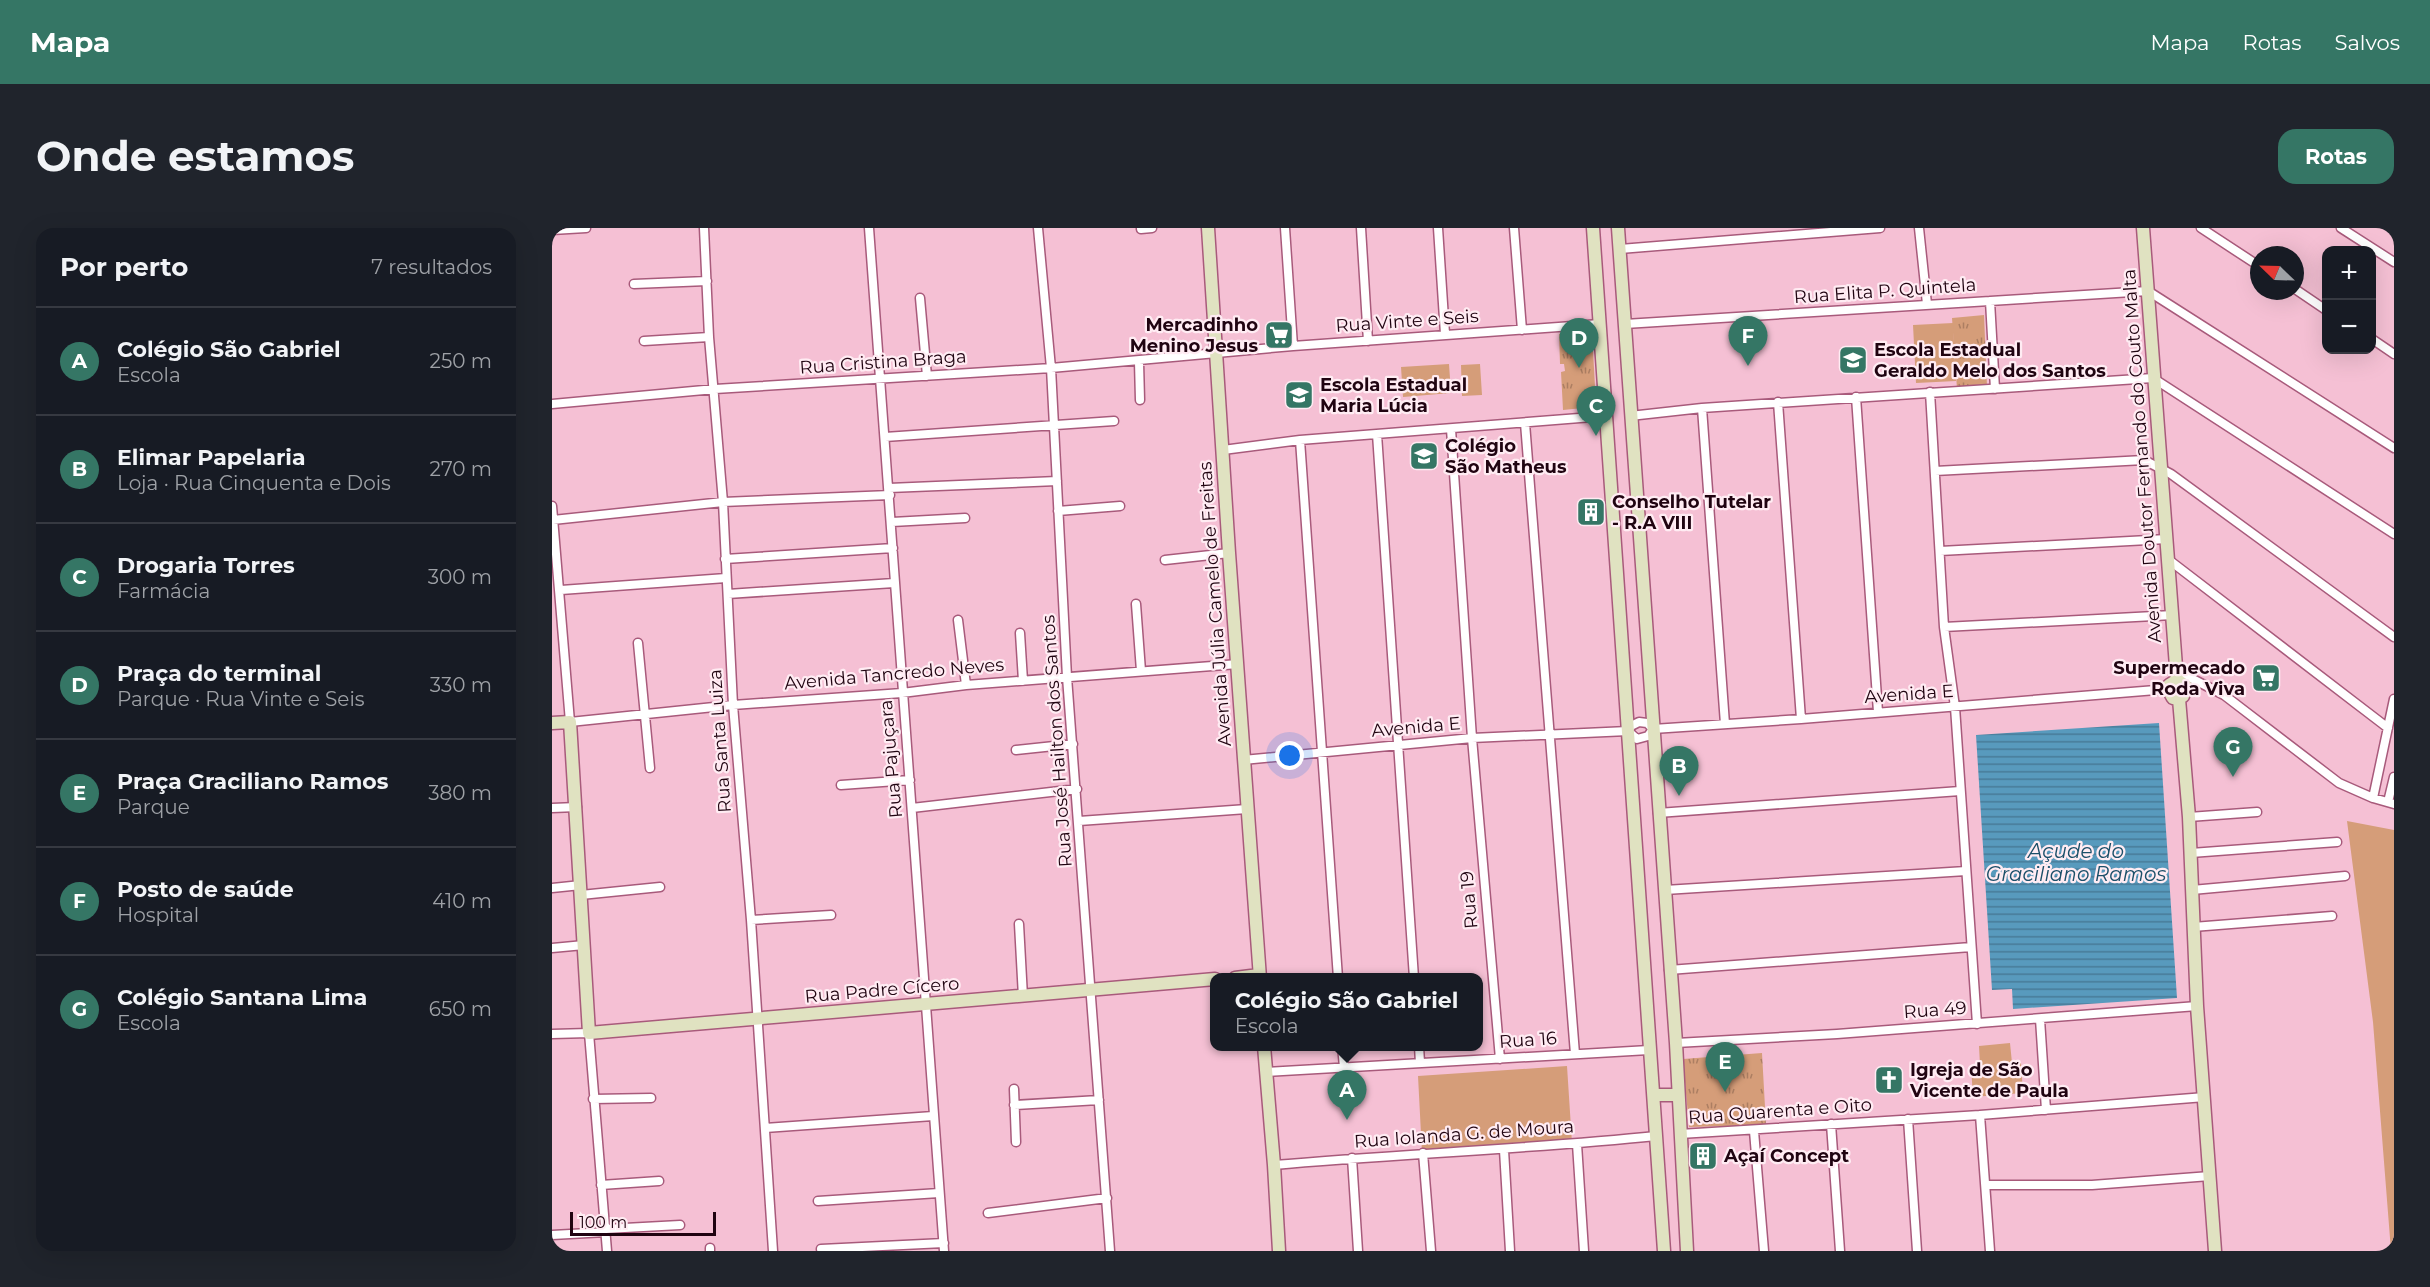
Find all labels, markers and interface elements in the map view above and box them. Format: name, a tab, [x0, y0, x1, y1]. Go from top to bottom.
text: Mapa	[30, 25, 110, 59]
text: Mapa	[2150, 30, 2209, 55]
text: Rotas	[2242, 30, 2302, 55]
text: Salvos	[2335, 30, 2400, 55]
button: Rotas	[2278, 129, 2394, 184]
text: Onde estamos	[36, 130, 354, 182]
north arrow	[2250, 246, 2304, 300]
map controls	[2322, 246, 2376, 354]
button: +	[2322, 246, 2376, 300]
text: Por perto	[60, 251, 188, 283]
text: 7 resultados	[371, 255, 492, 279]
street label: Avenida Doutor Fernando do Couto Malta	[2118, 268, 2166, 644]
street label: Rua Elita P. Quintela	[1793, 274, 1977, 308]
button: −	[2322, 300, 2376, 354]
street label: Rua Vinte e Seis	[1335, 305, 1480, 337]
place label: Mercadinho Menino Jesus	[1130, 314, 1258, 357]
pin: F	[1728, 316, 1768, 366]
pin: D	[1560, 318, 1598, 368]
supermarket icon: Mercadinho Menino Jesus	[1263, 319, 1295, 351]
text: Colégio São Gabriel	[117, 336, 341, 363]
place label: Escola Estadual Geraldo Melo dos Santos	[1874, 339, 2106, 382]
school or university icon: Escola Estadual Geraldo Melo dos Santos	[1837, 344, 1869, 376]
street label: Rua Cristina Braga	[799, 345, 967, 379]
text: A	[72, 349, 87, 373]
text: 250 m	[430, 349, 492, 373]
text: Escola	[117, 363, 181, 387]
place label: Escola Estadual Maria Lúcia	[1320, 374, 1467, 417]
school or university icon: Escola Estadual Maria Lúcia	[1283, 379, 1315, 411]
pin: C	[1576, 386, 1616, 436]
place label: Colégio São Matheus	[1445, 435, 1567, 478]
school or university icon: Colégio São Matheus	[1408, 440, 1440, 472]
text: Elimar Papelaria	[117, 444, 306, 471]
text: B	[72, 457, 87, 481]
text: 270 m	[430, 457, 492, 481]
street label: Avenida Júlia Camelo de Freitas	[1194, 461, 1236, 747]
text: Loja · Rua Cinquenta e Dois	[117, 471, 391, 495]
place label: Conselho Tutelar - R.A VIII	[1612, 491, 1771, 534]
building icon: Conselho Tutelar - R.A VIII	[1575, 496, 1607, 528]
text: Drogaria Torres	[117, 552, 295, 579]
text: C	[72, 565, 87, 589]
text: 300 m	[428, 565, 492, 589]
text: Farmácia	[117, 579, 210, 603]
street label: Rua José Hailton dos Santos	[1037, 614, 1077, 868]
street label: Avenida Tancredo Neves	[783, 653, 1005, 695]
place label: Supermecado Roda Viva	[2113, 657, 2245, 700]
text: Praça do terminal	[117, 660, 321, 687]
supermarket icon: Supermecado Roda Viva	[2250, 662, 2282, 694]
street label: Rua Santa Luiza	[704, 669, 736, 813]
text: D	[71, 673, 88, 697]
text: 330 m	[430, 673, 492, 697]
street label: Avenida E	[1864, 680, 1954, 708]
text: Parque · Rua Vinte e Seis	[117, 687, 365, 711]
street label: Rua Pajuçara	[875, 699, 907, 819]
street label: Avenida E	[1371, 712, 1461, 742]
pin: G	[2214, 728, 2252, 777]
your location	[1275, 741, 1304, 770]
pin: B	[1660, 746, 1698, 796]
text: Praça Graciliano Ramos	[117, 768, 388, 795]
text: E	[73, 781, 86, 805]
text: 380 m	[428, 781, 492, 805]
text: Parque	[117, 795, 190, 819]
water label: Açude do Graciliano Ramos	[1986, 839, 2166, 886]
street label: Rua 19	[1456, 870, 1482, 930]
text: Posto de saúde	[117, 876, 294, 903]
text: F	[73, 889, 86, 913]
text: 410 m	[432, 889, 492, 913]
text: Hospital	[117, 903, 199, 927]
street label: Rua Padre Cícero	[804, 972, 960, 1008]
popup	[1210, 973, 1483, 1051]
text: Colégio Santana Lima	[117, 984, 367, 1011]
text: Colégio São Gabriel	[1235, 987, 1458, 1014]
text: G	[72, 997, 87, 1021]
text: 650 m	[429, 997, 492, 1021]
street label: Rua 49	[1903, 997, 1967, 1023]
text: Escola	[117, 1011, 181, 1035]
text: Escola	[1235, 1014, 1298, 1038]
street label: Rua 16	[1498, 1027, 1558, 1053]
pin: E	[1706, 1042, 1744, 1092]
place label: Igreja de São Vicente de Paula	[1909, 1059, 2069, 1102]
church icon: Igreja de São Vicente de Paula	[1873, 1064, 1905, 1096]
pin: A	[1328, 1070, 1366, 1120]
street label: Rua Quarenta e Oito	[1687, 1094, 1873, 1128]
street label: Rua Iolanda G. de Moura	[1353, 1115, 1575, 1153]
building icon: Açaí Concept	[1687, 1140, 1719, 1172]
place label: Açaí Concept	[1723, 1145, 1849, 1167]
scale bar	[570, 1209, 716, 1236]
text: 100 m	[579, 1213, 627, 1232]

